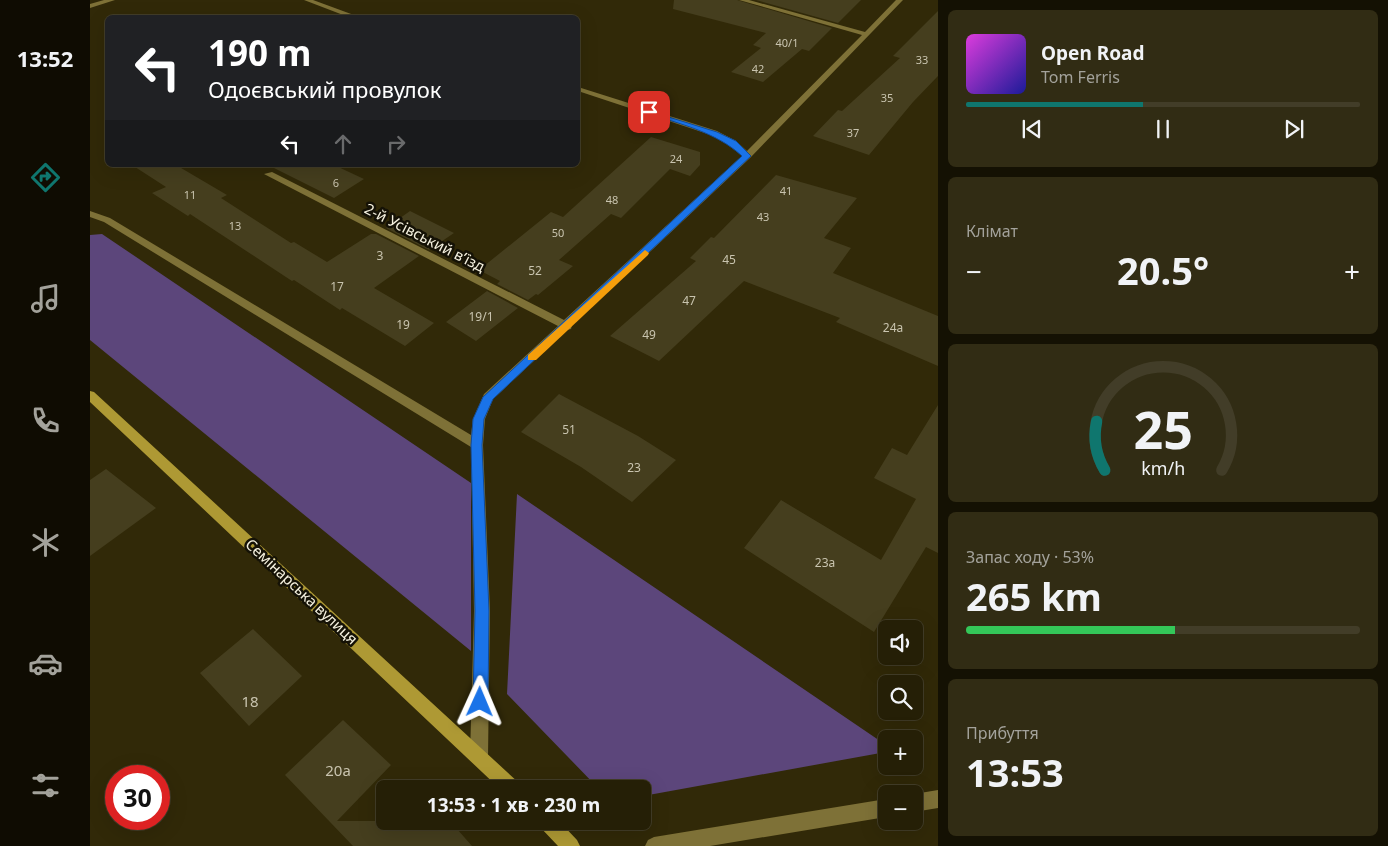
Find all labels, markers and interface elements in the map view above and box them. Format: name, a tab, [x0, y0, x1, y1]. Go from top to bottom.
text: 190 m	[208, 29, 311, 76]
icon: left	[125, 35, 190, 100]
house number: 40/1	[776, 35, 798, 50]
text: Open Road	[1041, 40, 1144, 66]
text: 13:52	[17, 43, 73, 73]
house number: 33	[916, 52, 928, 67]
house number: 42	[752, 61, 764, 76]
text: Tom Ferris	[1041, 66, 1120, 88]
text: Одоєвський провулок	[208, 74, 442, 104]
house number: 35	[881, 90, 893, 105]
pin	[628, 91, 670, 133]
icon: arrive	[635, 98, 663, 126]
icon: previous	[1018, 115, 1046, 143]
icon: pause	[1149, 115, 1177, 143]
icon: next	[1280, 115, 1308, 143]
house number: 37	[847, 125, 859, 140]
icon: left	[276, 130, 304, 158]
icon: ahead	[329, 130, 357, 158]
icon: right	[382, 130, 410, 158]
house number: 24	[670, 151, 683, 166]
icon: directions	[28, 160, 63, 195]
house number: 6	[333, 175, 339, 190]
house number: 41	[780, 183, 792, 198]
house number: 11	[184, 187, 196, 202]
house number: 48	[606, 192, 618, 207]
street label: 2-й Усівський в’їзд	[361, 198, 489, 276]
house number: 43	[757, 209, 769, 224]
house number: 13	[229, 218, 241, 233]
text: Клімат	[966, 220, 1018, 242]
house number: 50	[552, 225, 564, 240]
text: 20.5°	[1117, 244, 1209, 296]
house number: 3	[377, 247, 384, 264]
house number: 45	[722, 251, 736, 268]
text: −	[966, 252, 982, 290]
text: +	[1344, 252, 1360, 290]
house number: 52	[528, 262, 542, 279]
house number: 17	[330, 278, 344, 295]
icon: music	[28, 281, 63, 316]
house number: 47	[682, 292, 696, 309]
house number: 19/1	[468, 308, 494, 325]
house number: 19	[396, 316, 410, 333]
house number: 24а	[883, 319, 903, 336]
house number: 49	[642, 326, 656, 343]
text: 25	[1133, 393, 1193, 464]
icon: phone	[28, 403, 63, 438]
house number: 51	[562, 421, 576, 438]
text: km/h	[1141, 456, 1185, 480]
house number: 23	[627, 459, 641, 476]
icon: climate	[28, 525, 63, 560]
street label: Семінарська вулиця	[242, 534, 362, 648]
text: Запас ходу · 53%	[966, 546, 1094, 568]
house number: 23а	[815, 554, 835, 571]
text: 265 km	[966, 570, 1102, 622]
map controls	[878, 620, 923, 830]
button: sound	[878, 620, 923, 665]
icon: car	[28, 646, 63, 681]
position arrow	[453, 675, 505, 727]
button: search	[878, 675, 923, 720]
house number: 18	[241, 691, 259, 711]
text: Прибуття	[966, 722, 1039, 744]
button: +	[878, 730, 923, 775]
text: 13:53	[966, 746, 1064, 798]
house number: 20а	[325, 760, 351, 780]
speed limit sign: 30	[105, 765, 170, 830]
icon: filters	[28, 768, 63, 803]
button: −	[878, 785, 923, 830]
text: 13:53 · 1 хв · 230 m	[427, 792, 600, 818]

